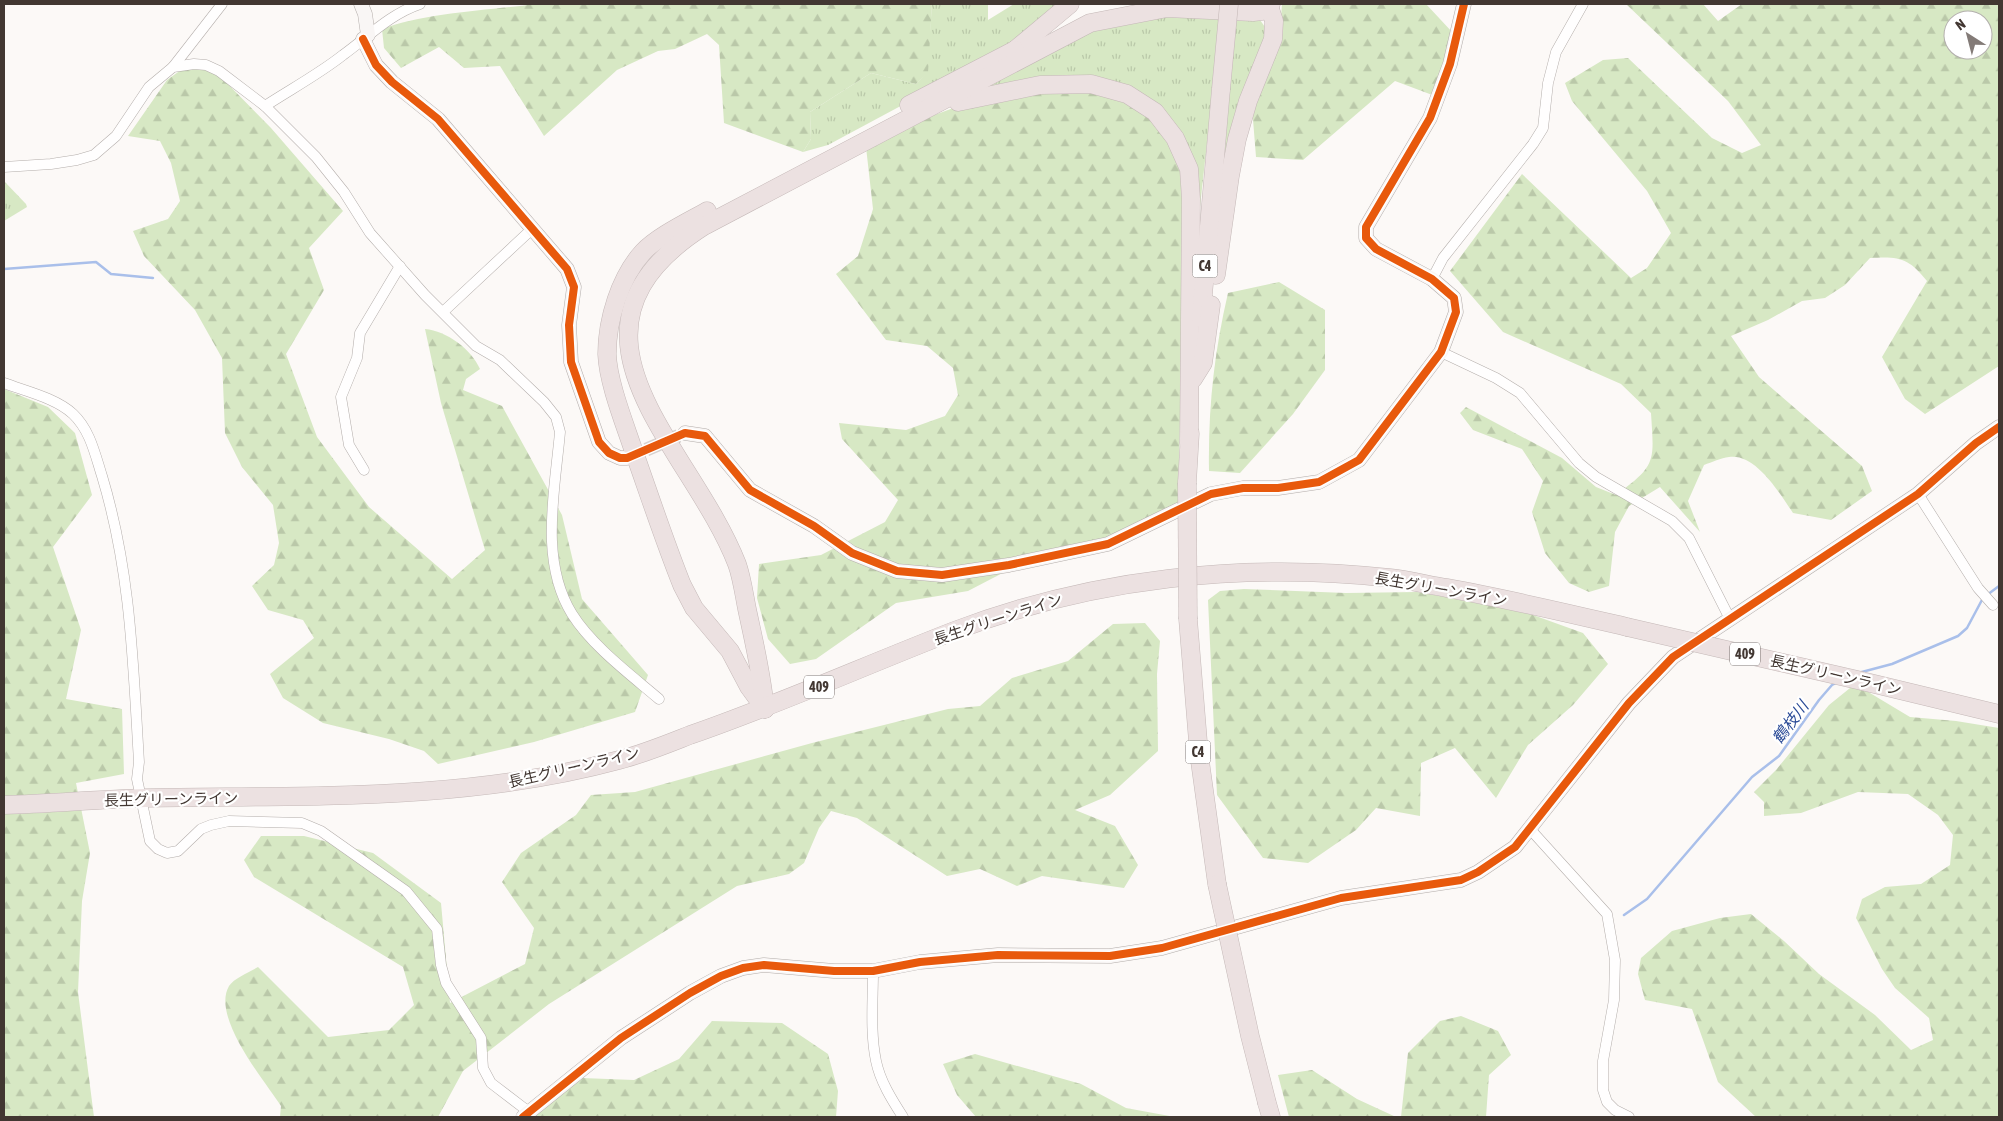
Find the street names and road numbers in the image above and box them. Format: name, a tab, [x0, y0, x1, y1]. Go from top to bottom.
road number: C4	[1192, 255, 1218, 278]
street label: 長生グリーンライン	[1373, 569, 1509, 609]
street label: 長生グリーンライン	[932, 590, 1064, 648]
road number: 409	[1730, 642, 1760, 666]
street label: 長生グリーンライン	[1769, 652, 1903, 698]
road number: 409	[804, 676, 834, 699]
road number: C4	[1186, 740, 1210, 764]
street label: 長生グリーンライン	[507, 744, 641, 790]
street label: 長生グリーンライン	[104, 789, 238, 809]

